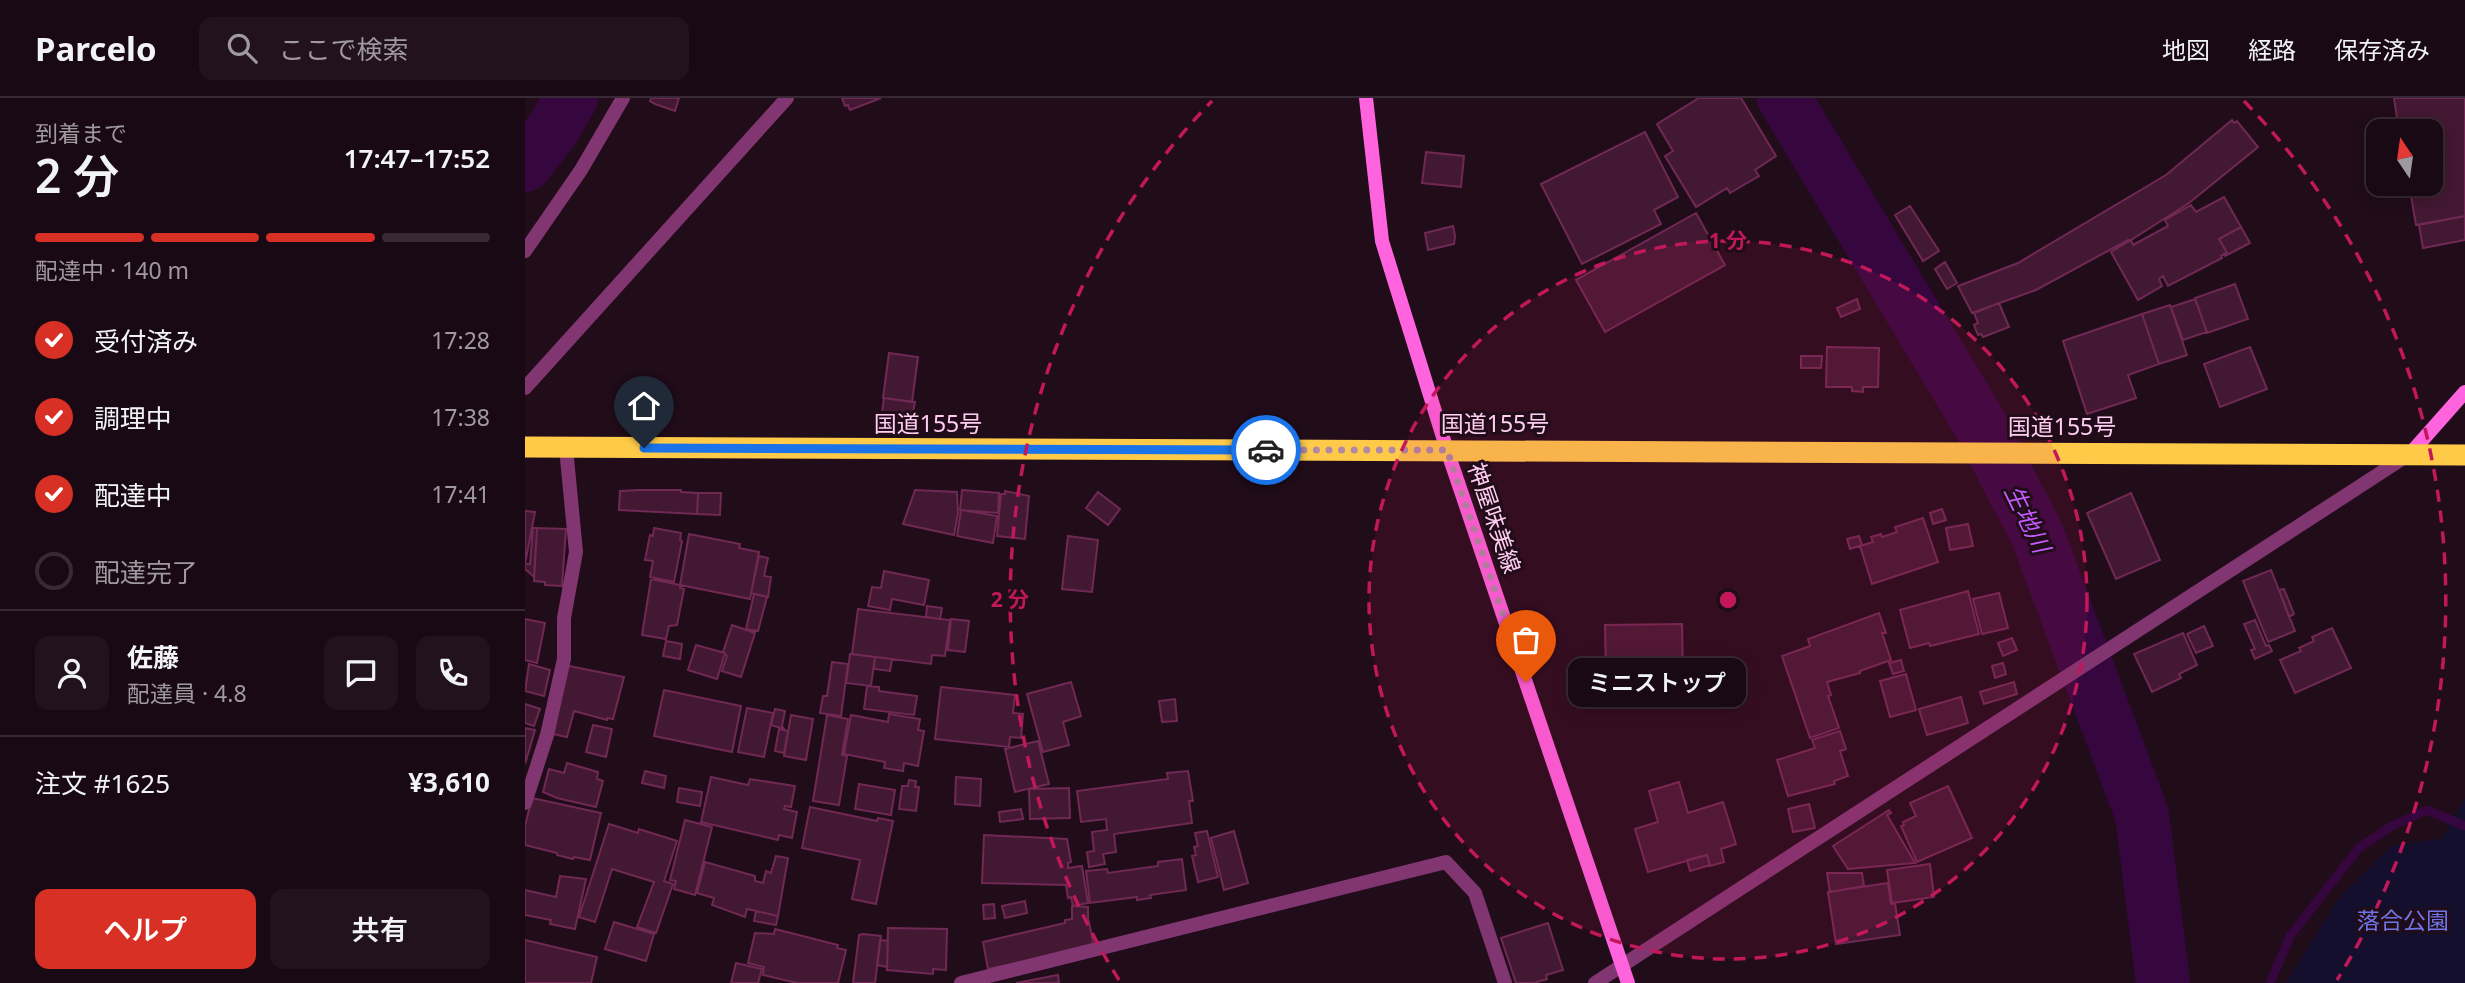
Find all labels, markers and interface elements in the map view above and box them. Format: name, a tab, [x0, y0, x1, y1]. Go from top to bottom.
search box	[199, 17, 689, 80]
text: Parcelo	[35, 26, 157, 71]
icon: search	[223, 29, 261, 67]
text: ここで検索	[279, 31, 409, 67]
text: 地図	[2162, 33, 2210, 66]
text: 経路	[2248, 33, 2296, 66]
text: 保存済み	[2334, 33, 2430, 66]
text: 到着まで	[35, 117, 127, 149]
north arrow	[2366, 119, 2443, 196]
map controls	[2366, 119, 2443, 196]
text: 17:47–17:52	[344, 140, 490, 176]
text: 2 分	[35, 144, 119, 206]
text: 1 分	[1709, 226, 1747, 254]
text: 配達中 · 140 m	[35, 254, 189, 286]
icon: check	[35, 321, 73, 359]
text: 受付済み	[94, 323, 198, 359]
text: 17:28	[431, 324, 490, 356]
pin	[614, 376, 674, 448]
icon: home	[625, 387, 663, 425]
icon: check	[35, 398, 73, 436]
text: 調理中	[94, 400, 172, 436]
text: 17:38	[431, 401, 490, 433]
street label: 国道155号	[874, 407, 982, 439]
street label: 国道155号	[1441, 407, 1549, 439]
street label: 国道155号	[2008, 410, 2116, 442]
courier	[1231, 415, 1301, 485]
icon: car	[1247, 431, 1285, 469]
street label: 神屋味美線	[1461, 458, 1529, 577]
icon: check	[35, 475, 73, 513]
text: 配達中	[94, 477, 172, 513]
text: 17:41	[431, 478, 490, 510]
water label: 生地川	[1998, 479, 2060, 561]
text: 配達完了	[94, 554, 198, 590]
text: 2 分	[991, 585, 1029, 613]
centre of rings	[1716, 588, 1740, 612]
pin	[1496, 610, 1556, 682]
icon: bag	[1507, 621, 1545, 659]
button: person	[35, 636, 109, 710]
button: chat	[324, 636, 398, 710]
button: phone	[416, 636, 490, 710]
text: 佐藤	[127, 639, 179, 675]
callout: ミニストップ	[1568, 658, 1747, 706]
text: ミニストップ	[1588, 666, 1726, 698]
text: 配達員 · 4.8	[127, 677, 247, 709]
text: ¥3,610	[408, 764, 490, 800]
text: 注文 #1625	[35, 765, 170, 801]
button: ヘルプ	[35, 889, 256, 969]
button: 共有	[270, 889, 490, 969]
park label: 落合公園	[2357, 904, 2449, 936]

